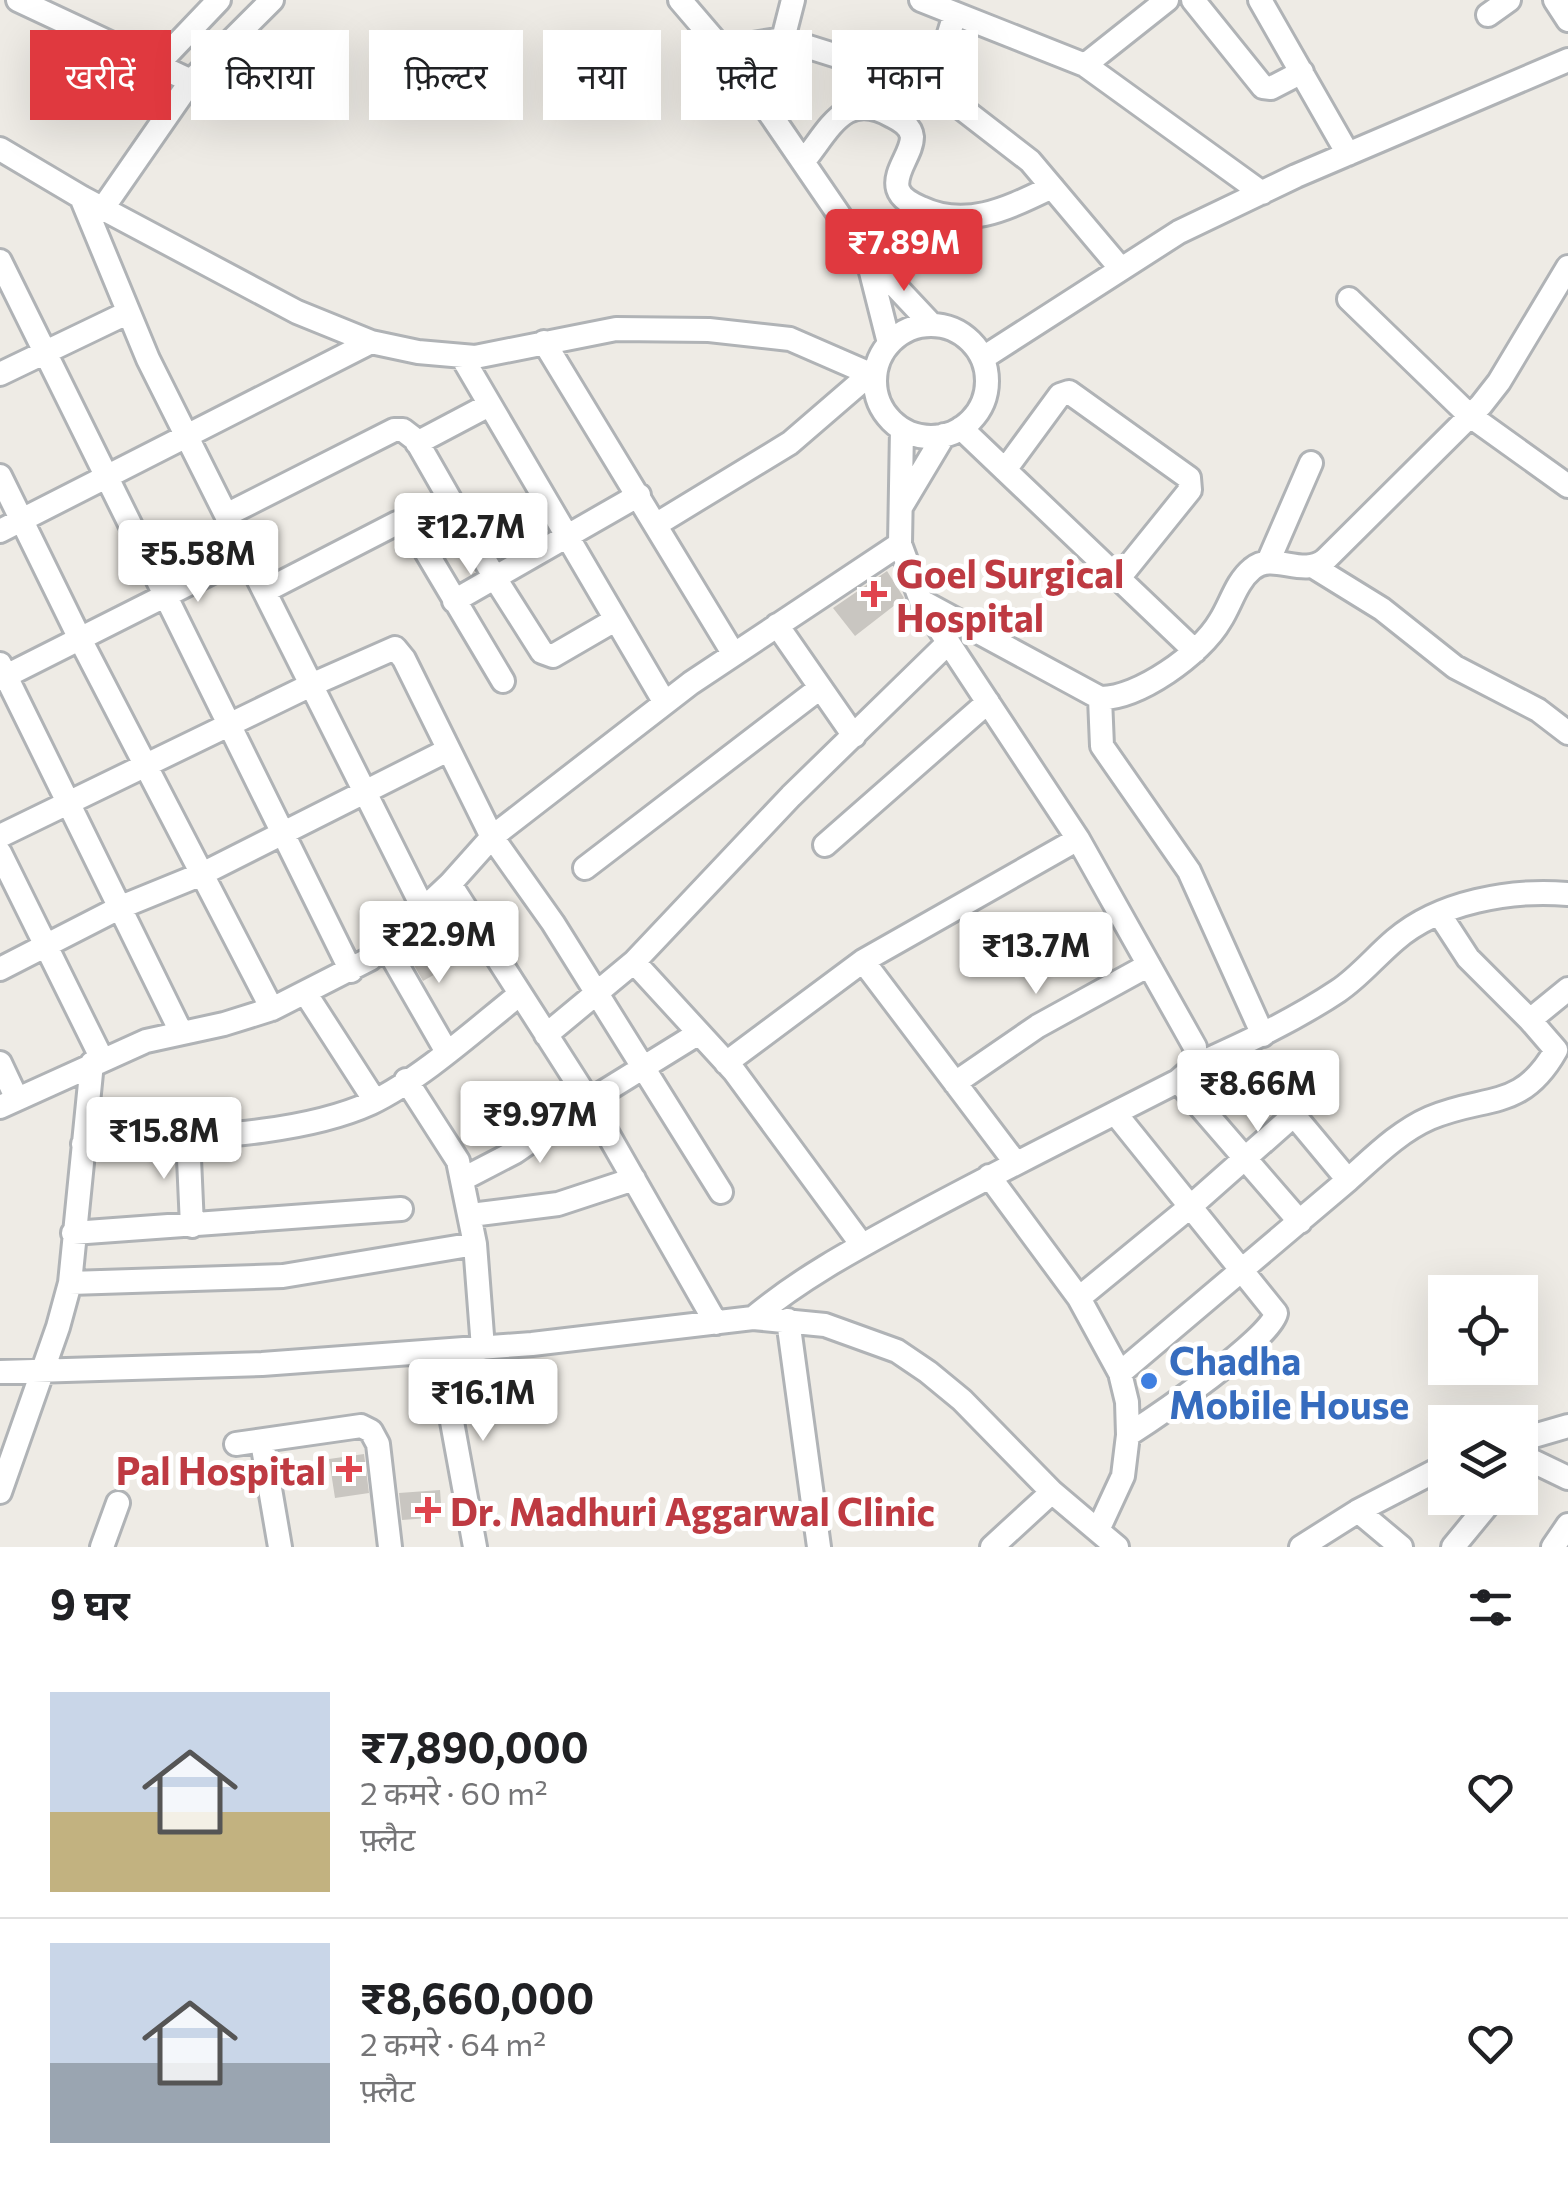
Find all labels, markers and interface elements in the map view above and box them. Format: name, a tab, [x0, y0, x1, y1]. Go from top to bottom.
chip: खरीदें	[30, 30, 171, 120]
chip: किराया	[191, 30, 349, 120]
chip: फ़िल्टर	[369, 30, 523, 120]
chip: नया	[543, 30, 661, 120]
chip: फ़्लैट	[681, 30, 812, 120]
chip: मकान	[832, 30, 978, 120]
pin: ₹7.89M	[823, 209, 985, 294]
text: ₹7.89M	[847, 221, 961, 261]
pin: ₹12.7M	[390, 493, 552, 578]
text: ₹12.7M	[416, 505, 526, 545]
pin: ₹5.58M	[117, 520, 279, 605]
text: ₹5.58M	[140, 532, 256, 572]
place label: Goel Surgical Hospital	[896, 549, 1124, 640]
marker: Goel Surgical Hospital	[861, 581, 887, 607]
pin: ₹22.9M	[358, 901, 520, 986]
pin: ₹13.7M	[955, 912, 1117, 997]
text: ₹22.9M	[382, 913, 496, 953]
text: ₹13.7M	[981, 924, 1091, 964]
pin: ₹8.66M	[1177, 1050, 1339, 1135]
text: ₹8.66M	[1199, 1062, 1317, 1102]
pin: ₹9.97M	[459, 1081, 621, 1166]
text: ₹9.97M	[483, 1093, 597, 1133]
pin: ₹15.8M	[83, 1097, 245, 1182]
text: ₹15.8M	[108, 1109, 220, 1149]
map controls	[1428, 1275, 1538, 1515]
button: locate	[1428, 1275, 1538, 1385]
place label: Chadha Mobile House	[1169, 1336, 1409, 1427]
pin: ₹16.1M	[402, 1359, 564, 1444]
marker: Chadha Mobile House	[1138, 1370, 1160, 1392]
text: ₹16.1M	[431, 1371, 536, 1411]
button: layers	[1428, 1405, 1538, 1515]
place label: Pal Hospital	[116, 1446, 326, 1493]
marker: Pal Hospital	[336, 1456, 362, 1482]
place label: Dr. Madhuri Aggarwal Clinic	[450, 1487, 935, 1534]
marker: Dr. Madhuri Aggarwal Clinic	[415, 1497, 441, 1523]
text: 9 घर	[50, 1577, 130, 1629]
icon: filters	[1463, 1580, 1518, 1635]
text: ₹7,890,000	[360, 1720, 589, 1772]
icon: home	[130, 1732, 250, 1852]
icon: heart	[1463, 1765, 1518, 1820]
text: 2 कमरे · 60 m²	[360, 1772, 548, 1812]
text: फ़्लैट	[360, 1818, 415, 1858]
text: ₹8,660,000	[360, 1971, 594, 2023]
icon: home	[130, 1983, 250, 2103]
icon: heart	[1463, 2016, 1518, 2071]
text: 2 कमरे · 64 m²	[360, 2023, 546, 2063]
text: फ़्लैट	[360, 2069, 415, 2109]

